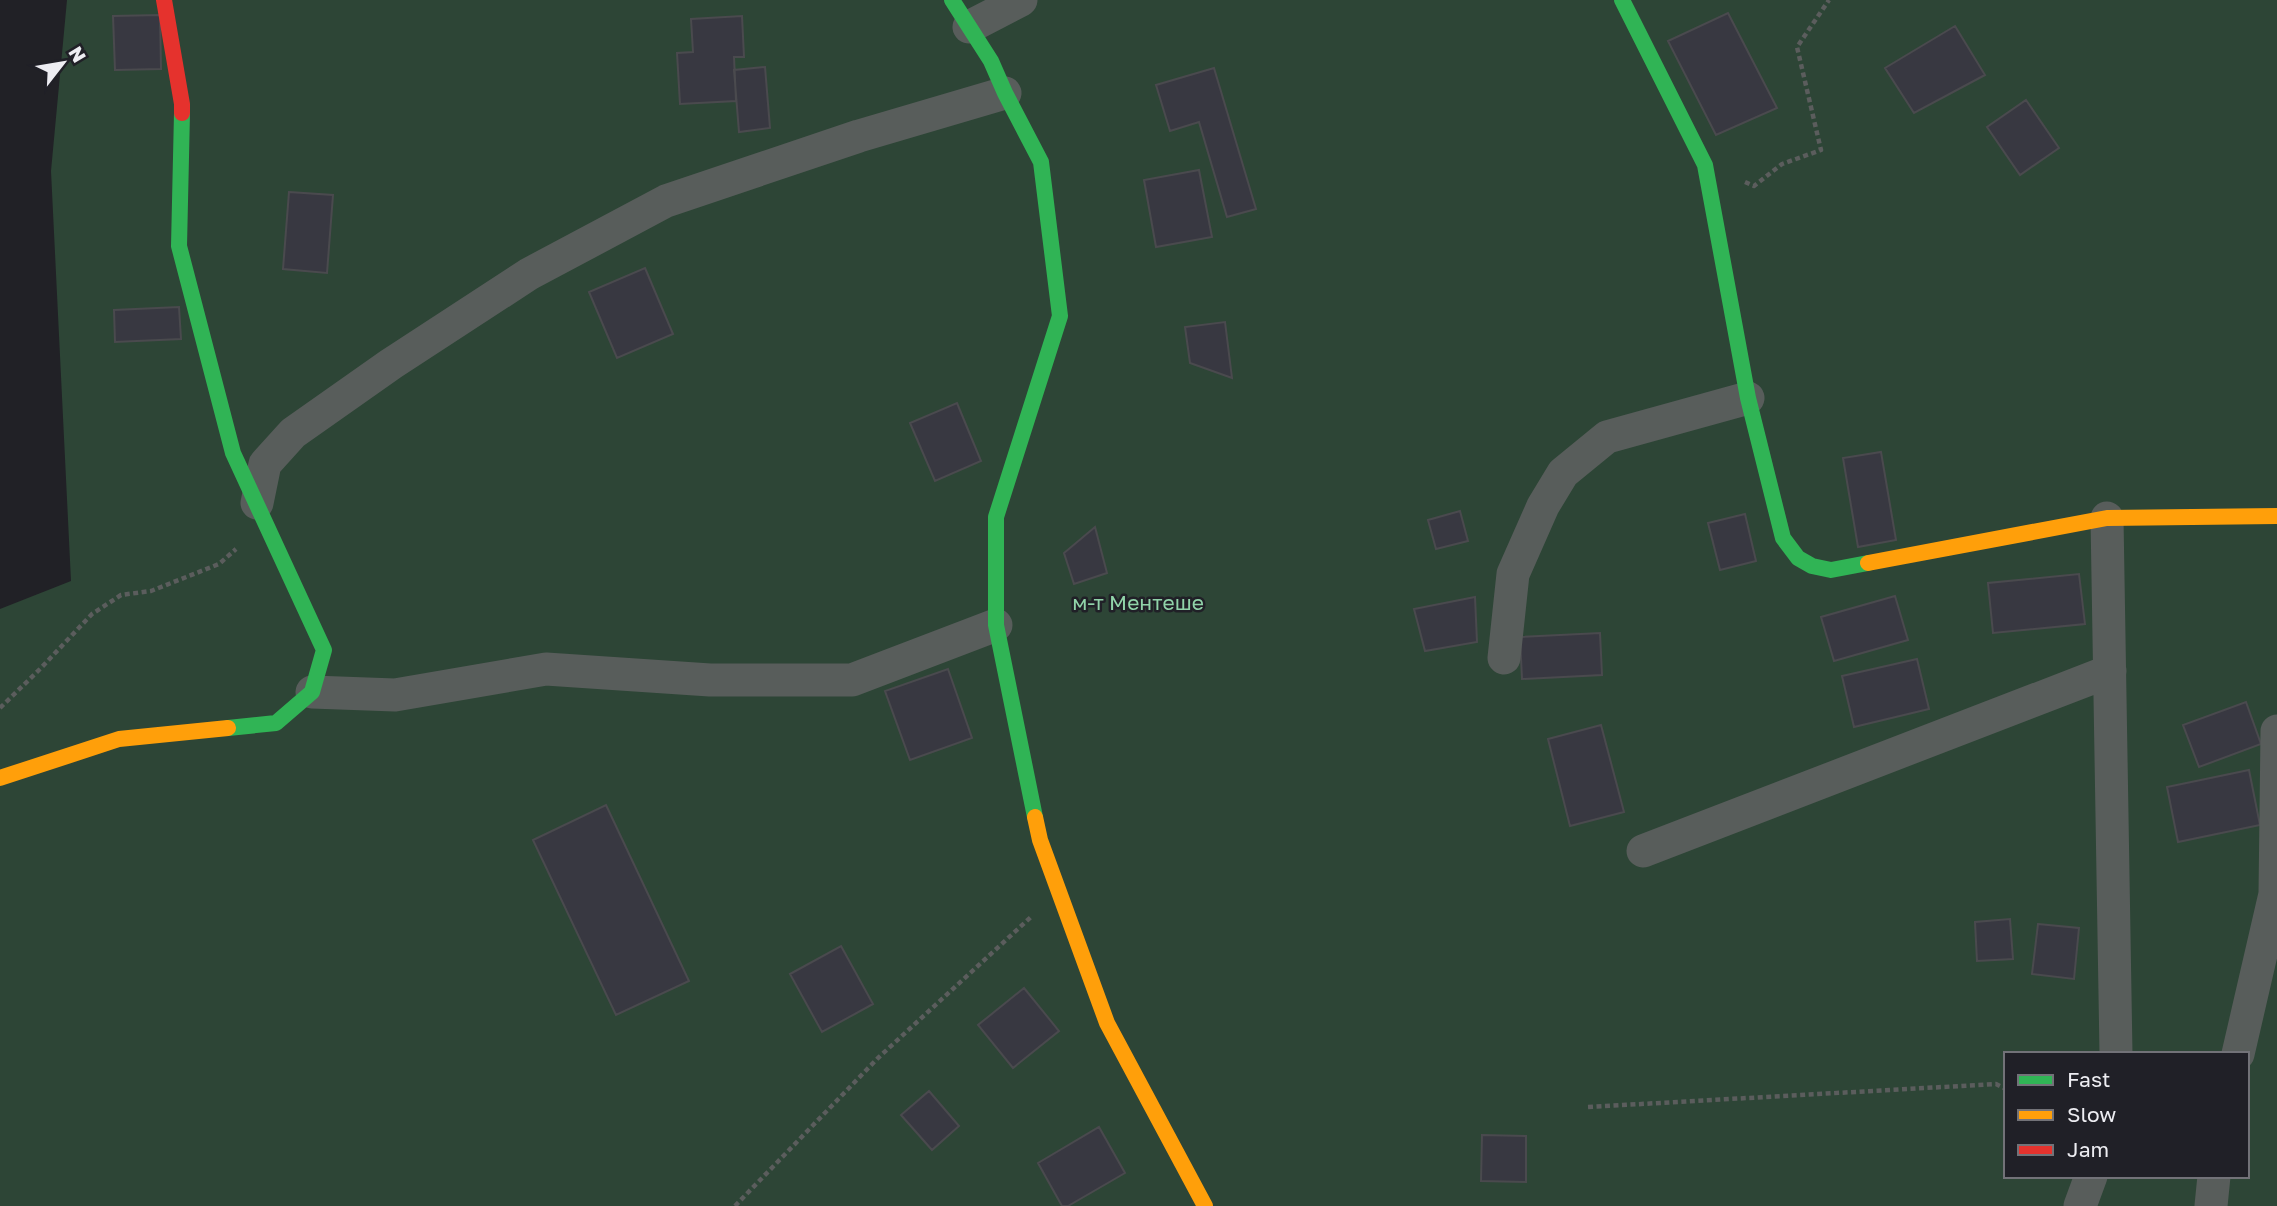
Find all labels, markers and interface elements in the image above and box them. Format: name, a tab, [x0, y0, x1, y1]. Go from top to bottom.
north arrow	[28, 28, 98, 98]
text: N	[64, 42, 92, 66]
park label: м-т Ментeше	[1072, 589, 1204, 615]
legend	[2004, 1052, 2249, 1178]
text: Fast	[2067, 1066, 2110, 1092]
text: Slow	[2067, 1101, 2116, 1127]
text: Jam	[2067, 1136, 2109, 1162]

